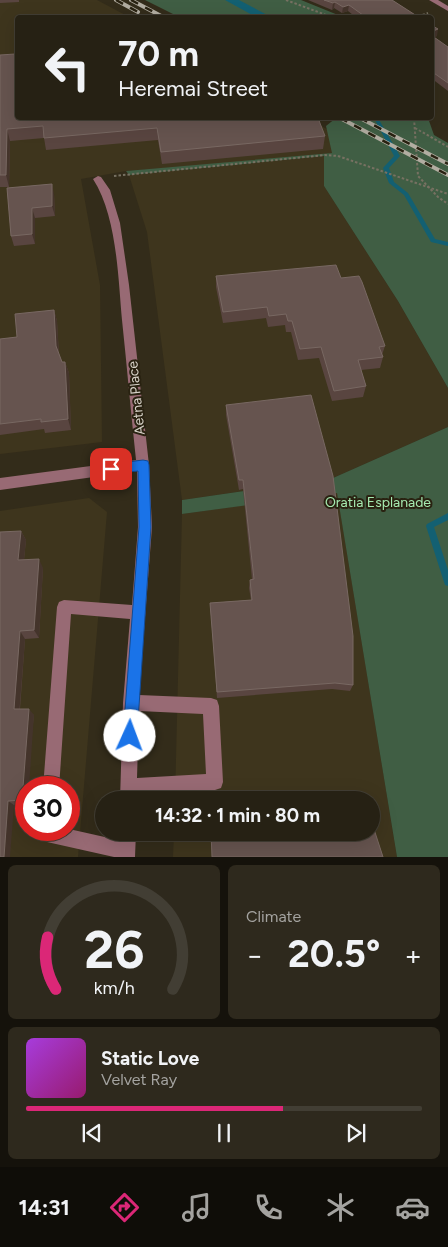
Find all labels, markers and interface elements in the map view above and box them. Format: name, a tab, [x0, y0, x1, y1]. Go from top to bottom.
text: 70 m	[118, 33, 199, 75]
icon: left	[35, 35, 100, 100]
text: Heremai Street	[118, 75, 268, 102]
street label: Aetna Place	[124, 360, 149, 436]
pin	[90, 448, 132, 490]
icon: arrive	[97, 455, 125, 483]
park label: Oratia Esplanade	[325, 494, 431, 511]
position arrow	[103, 709, 155, 761]
speed limit sign: 30	[15, 776, 80, 841]
text: 14:32 · 1 min · 80 m	[155, 804, 320, 827]
text: Climate	[246, 907, 301, 926]
text: 26	[84, 919, 144, 981]
text: 20.5°	[288, 931, 380, 977]
text: −	[246, 938, 263, 972]
text: +	[405, 938, 422, 972]
text: km/h	[94, 977, 134, 998]
text: Static Love	[101, 1047, 199, 1070]
text: Velvet Ray	[101, 1070, 177, 1089]
icon: previous	[78, 1119, 106, 1147]
icon: pause	[210, 1119, 238, 1147]
icon: next	[342, 1119, 370, 1147]
icon: directions	[107, 1190, 142, 1225]
icon: music	[179, 1190, 214, 1225]
icon: phone	[251, 1190, 286, 1225]
icon: climate	[323, 1190, 358, 1225]
icon: car	[395, 1190, 430, 1225]
text: 14:31	[18, 1194, 70, 1221]

